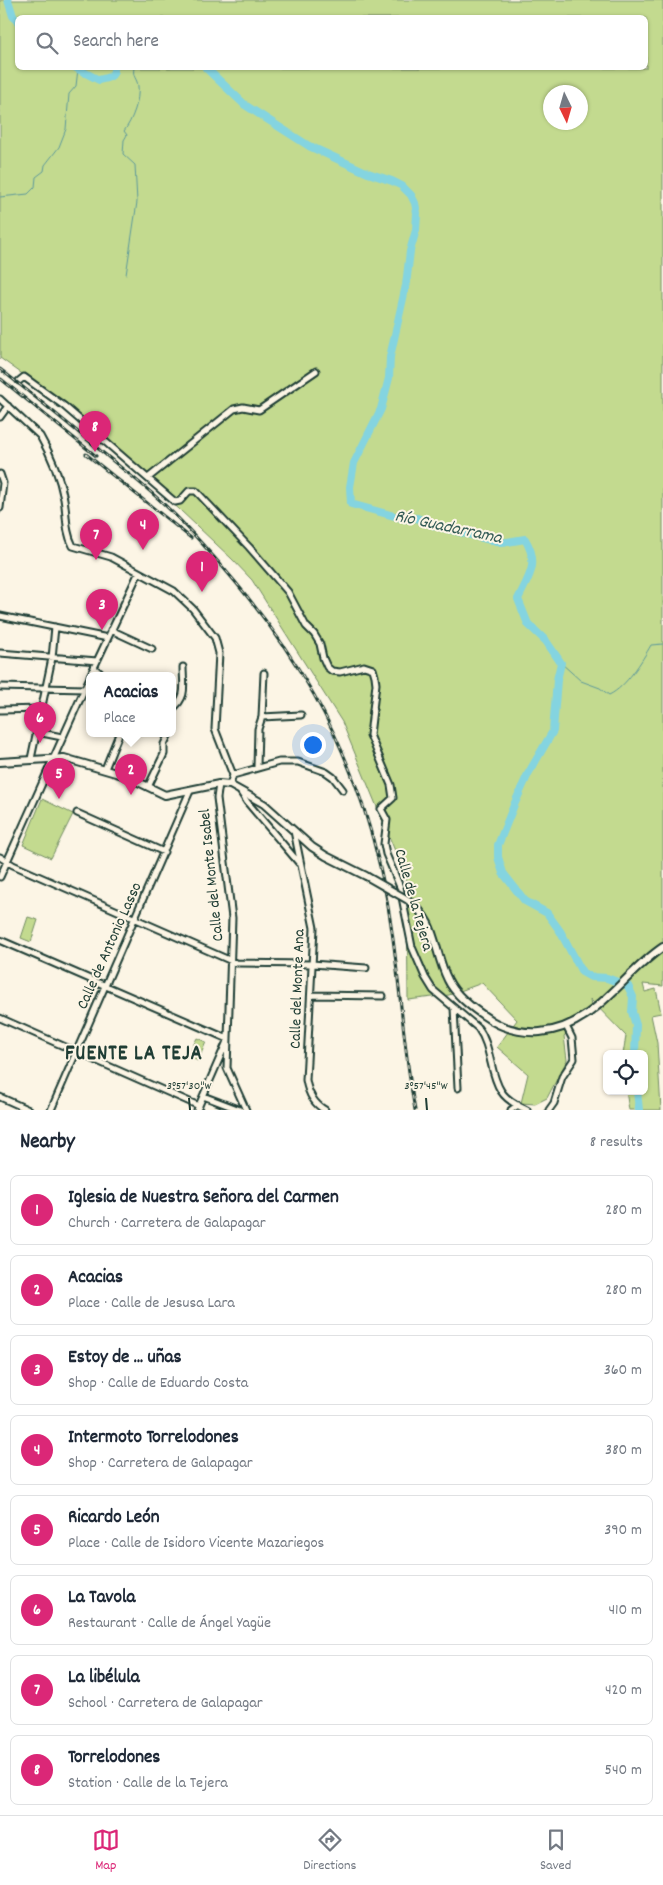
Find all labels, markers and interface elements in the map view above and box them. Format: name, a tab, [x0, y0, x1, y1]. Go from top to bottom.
search box	[15, 15, 648, 70]
icon: search	[33, 29, 61, 57]
text: Search here	[73, 29, 159, 56]
north arrow	[543, 85, 588, 130]
pin: 8	[79, 411, 111, 452]
water label: Río Guadarrama	[392, 504, 505, 552]
pin: 4	[127, 509, 159, 550]
pin: 7	[80, 519, 112, 560]
pin: 1	[186, 551, 218, 592]
pin: 3	[86, 589, 118, 630]
popup	[86, 672, 176, 737]
text: Acacias	[104, 680, 158, 707]
pin: 6	[24, 702, 56, 743]
text: Place	[104, 707, 136, 730]
your location	[300, 732, 326, 758]
pin: 2	[115, 754, 147, 795]
pin: 5	[43, 758, 75, 799]
street label: Calle del Monte Isabel	[194, 807, 230, 942]
street label: Calle de la Tejera	[387, 846, 439, 954]
street label: Calle de Antonio Lasso	[72, 879, 148, 1013]
street label: Calle del Monte Ana	[284, 928, 312, 1049]
district label: FUENTE LA TEJA	[65, 1040, 203, 1070]
map controls	[603, 1050, 648, 1095]
button: locate	[603, 1050, 648, 1095]
text: 3°57'30"W	[167, 1078, 211, 1095]
text: 3°57'45"W	[404, 1078, 448, 1095]
text: Nearby	[20, 1128, 75, 1158]
text: 8 results	[590, 1131, 643, 1154]
text: Iglesia de Nuestra Señora del Carmen	[68, 1185, 339, 1212]
text: 1	[35, 1199, 39, 1222]
text: 280 m	[605, 1199, 642, 1222]
text: Church · Carretera de Galapagar	[68, 1212, 266, 1235]
text: Acacias	[68, 1265, 123, 1292]
text: 2	[34, 1279, 41, 1302]
text: 280 m	[605, 1279, 642, 1302]
text: Place · Calle de Jesusa Lara	[68, 1292, 235, 1315]
text: Estoy de ... uñas	[68, 1345, 181, 1372]
text: 3	[33, 1359, 41, 1382]
text: 360 m	[604, 1359, 642, 1382]
text: Shop · Calle de Eduardo Costa	[68, 1372, 248, 1395]
text: Intermoto Torrelodones	[68, 1425, 239, 1452]
text: 4	[34, 1439, 40, 1462]
text: 380 m	[605, 1439, 642, 1462]
text: Shop · Carretera de Galapagar	[68, 1452, 253, 1475]
text: Ricardo León	[68, 1505, 159, 1532]
text: 5	[33, 1519, 41, 1542]
text: 390 m	[604, 1519, 642, 1542]
text: Place · Calle de Isidoro Vicente Mazariegos	[68, 1532, 324, 1555]
text: La Tavola	[68, 1585, 135, 1612]
text: 6	[33, 1599, 41, 1622]
text: 410 m	[608, 1599, 642, 1622]
text: Restaurant · Calle de Ángel Yagüe	[68, 1612, 271, 1635]
text: La libélula	[68, 1665, 140, 1692]
text: 7	[34, 1679, 40, 1702]
text: 420 m	[605, 1679, 642, 1702]
text: School · Carretera de Galapagar	[68, 1692, 263, 1715]
text: Torrelodones	[68, 1745, 160, 1772]
text: 8	[34, 1759, 40, 1782]
text: 540 m	[605, 1759, 642, 1782]
text: Station · Calle de la Tejera	[68, 1772, 228, 1795]
tab: Map	[92, 1826, 120, 1876]
tab: Directions	[303, 1826, 356, 1876]
tab: Saved	[540, 1826, 571, 1876]

